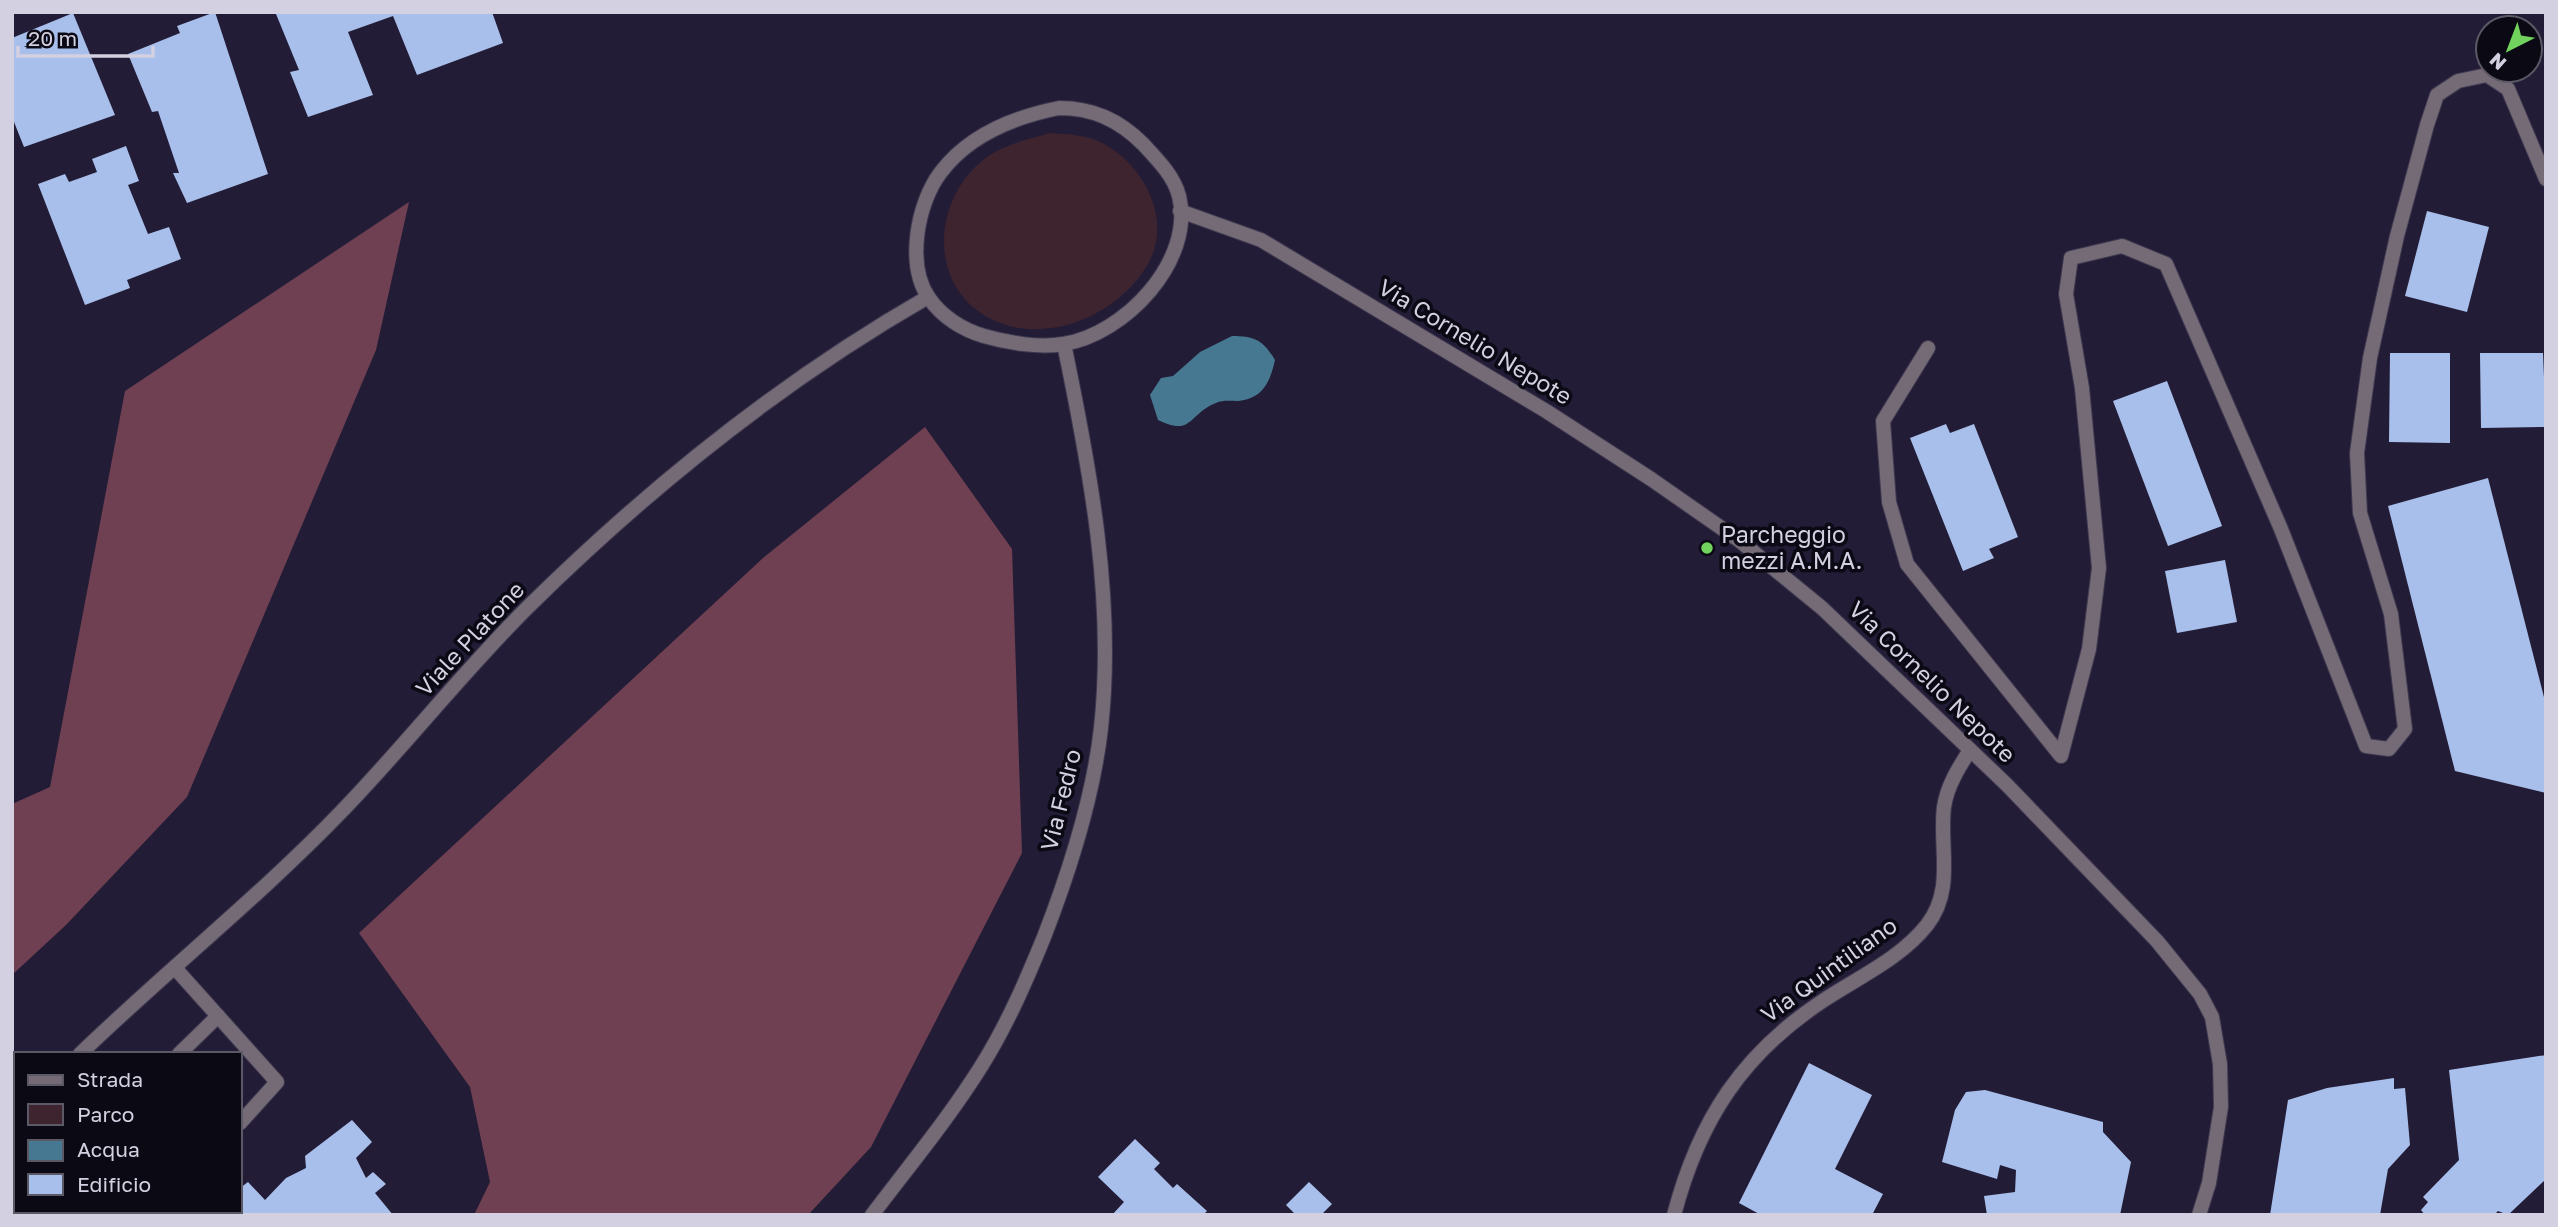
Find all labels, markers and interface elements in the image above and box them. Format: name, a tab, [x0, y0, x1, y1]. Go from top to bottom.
scale bar	[18, 14, 152, 58]
north arrow	[2474, 14, 2544, 84]
text: 20 m	[28, 25, 77, 51]
text: N	[2484, 49, 2510, 75]
street label: Via Cornelio Nepote	[1374, 272, 1577, 410]
place label: Parcheggio mezzi A.M.A.	[1721, 520, 1862, 574]
marker: Parcheggio mezzi A.M.A.	[1699, 540, 1715, 556]
street label: Viale Platone	[409, 575, 529, 701]
street label: Via Cornelio Nepote	[1844, 595, 2022, 768]
street label: Via Fedro	[1034, 746, 1086, 854]
street label: Via Quintiliano	[1755, 910, 1902, 1028]
legend	[14, 1052, 242, 1213]
text: Strada	[77, 1066, 143, 1092]
text: Parco	[77, 1101, 134, 1127]
text: Acqua	[77, 1136, 140, 1162]
text: Edificio	[77, 1171, 151, 1197]

